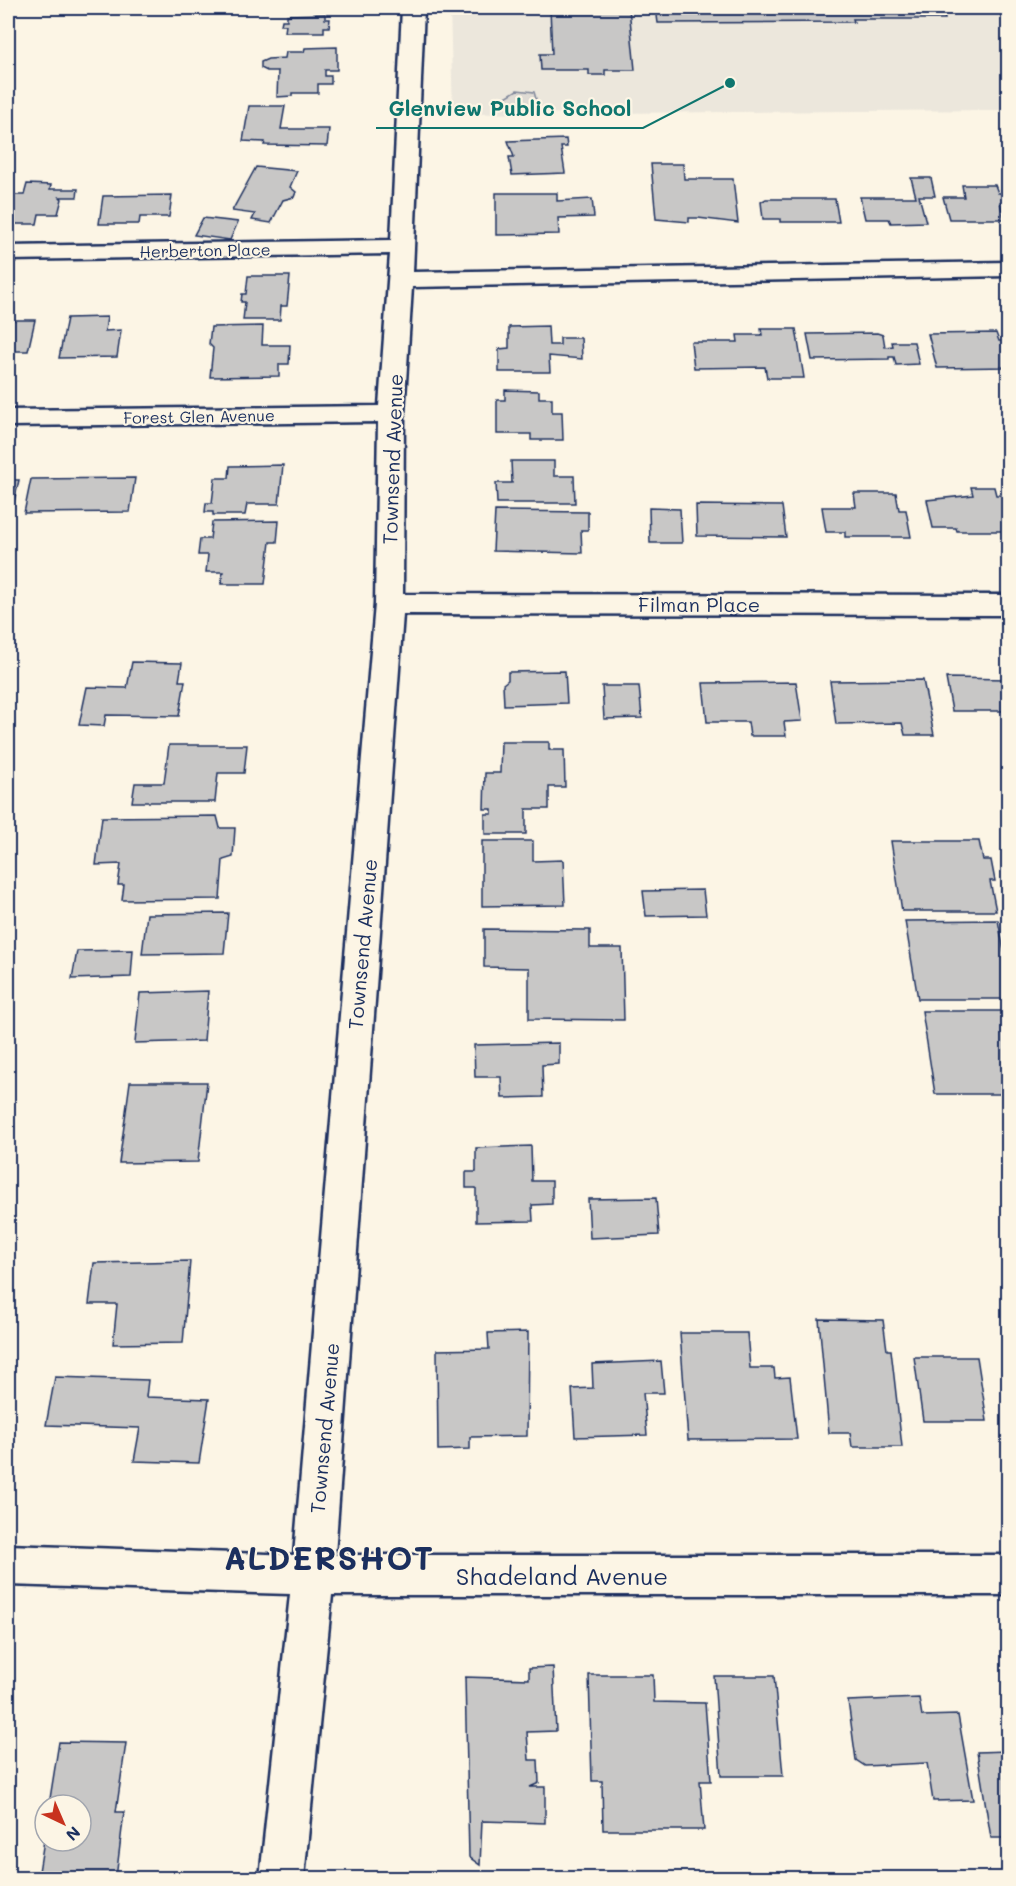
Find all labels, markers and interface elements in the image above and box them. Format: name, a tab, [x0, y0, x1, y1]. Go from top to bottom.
callout: Glenview Public School	[376, 89, 643, 128]
text: Glenview Public School	[389, 94, 631, 121]
street label: Herberton Place	[139, 238, 271, 262]
street label: Townsend Avenue	[376, 373, 408, 545]
street label: Forest Glen Avenue	[123, 404, 275, 428]
street label: Filman Place	[638, 591, 760, 617]
street label: Townsend Avenue	[342, 858, 382, 1030]
street label: Townsend Avenue	[304, 1342, 344, 1514]
district label: ALDERSHOT	[224, 1536, 434, 1578]
street label: Shadeland Avenue	[456, 1560, 668, 1591]
north arrow	[33, 1793, 93, 1853]
text: N	[62, 1822, 85, 1846]

